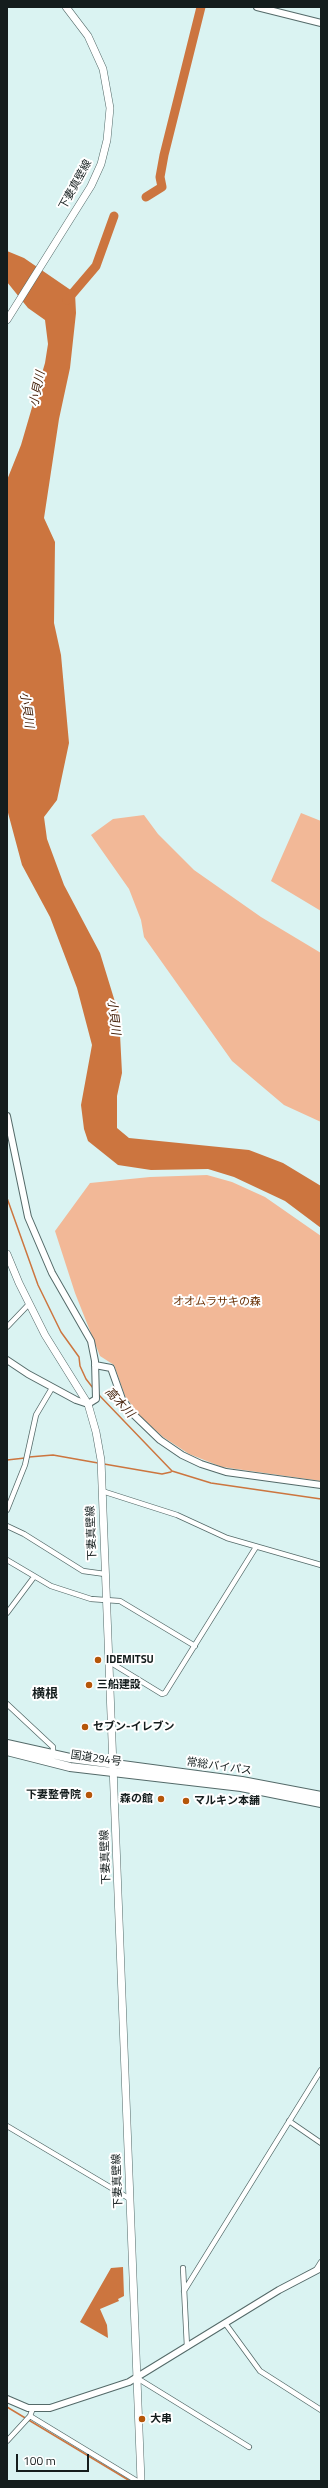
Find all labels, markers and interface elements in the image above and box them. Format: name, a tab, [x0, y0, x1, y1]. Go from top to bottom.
street label: 下妻真壁線	[57, 158, 95, 212]
water label: 小貝川	[27, 370, 49, 408]
water label: 小貝川	[16, 691, 36, 729]
water label: 小貝川	[104, 998, 122, 1036]
park label: オオムラサキの森	[173, 1295, 261, 1309]
water label: 高木川	[101, 1385, 137, 1421]
street label: 下妻真壁線	[84, 1505, 100, 1561]
place label: IDEMITSU	[106, 1653, 154, 1667]
marker: IDEMITSU	[93, 1655, 103, 1665]
place label: 三船建設	[97, 1678, 141, 1692]
marker: 三船建設	[84, 1680, 94, 1690]
district label: 横根	[32, 1687, 58, 1703]
place label: セブン-イレブン	[93, 1720, 174, 1734]
marker: セブン-イレブン	[80, 1722, 90, 1732]
street label: 国道294号	[70, 1749, 122, 1769]
street label: 常総バイパス	[185, 1756, 253, 1778]
place label: 下妻整骨院	[26, 1788, 81, 1802]
marker: 下妻整骨院	[84, 1790, 94, 1800]
place label: 森の館	[120, 1792, 153, 1806]
marker: 森の館	[156, 1794, 166, 1804]
place label: マルキン本舗	[194, 1794, 260, 1808]
marker: マルキン本舗	[181, 1796, 191, 1806]
street label: 下妻真壁線	[98, 1829, 114, 1885]
street label: 下妻真壁線	[110, 2153, 126, 2209]
place label: 大串	[150, 2412, 172, 2426]
marker: 大串	[137, 2414, 147, 2424]
scale bar	[18, 2446, 91, 2472]
text: 100 m	[23, 2451, 56, 2470]

